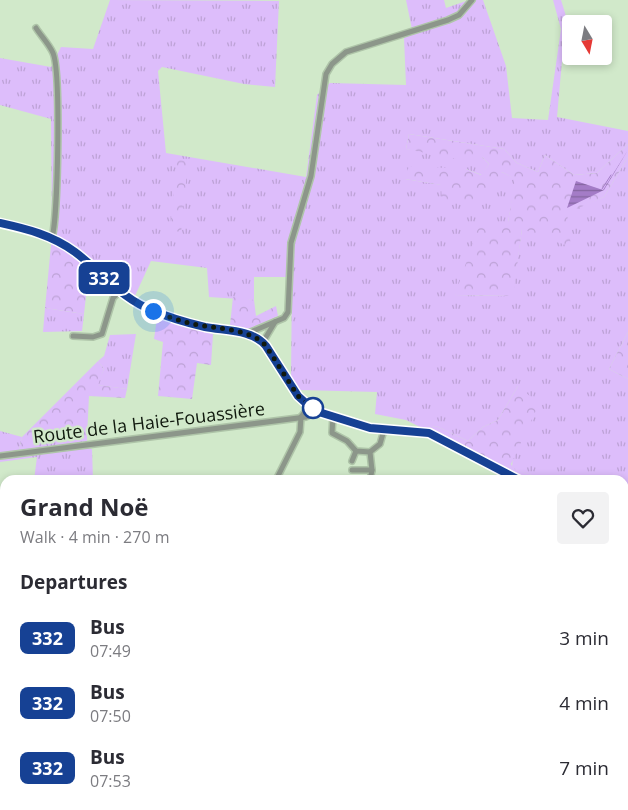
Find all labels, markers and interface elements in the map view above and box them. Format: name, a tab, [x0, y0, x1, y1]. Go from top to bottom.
north arrow	[562, 15, 612, 65]
map controls	[562, 15, 612, 65]
line badge: 332	[75, 262, 133, 294]
text: 332	[89, 266, 119, 290]
your location	[141, 299, 166, 324]
street label: Route de la Haie-Fouassière	[32, 396, 266, 448]
unlabelled marker	[302, 397, 324, 419]
text: Grand Noë	[20, 490, 149, 523]
button: heart	[557, 492, 609, 544]
text: Walk · 4 min · 270 m	[20, 526, 170, 548]
text: Departures	[20, 569, 127, 595]
text: Bus	[90, 614, 125, 640]
text: 3 min	[559, 625, 609, 651]
text: 332	[32, 626, 63, 650]
text: 07:49	[90, 640, 131, 662]
text: Bus	[90, 679, 125, 705]
text: 4 min	[559, 690, 609, 716]
text: 332	[32, 691, 63, 715]
text: 07:50	[90, 705, 131, 727]
text: Bus	[90, 744, 125, 770]
text: 7 min	[559, 755, 609, 781]
text: 332	[32, 756, 63, 780]
text: 07:53	[90, 770, 131, 792]

